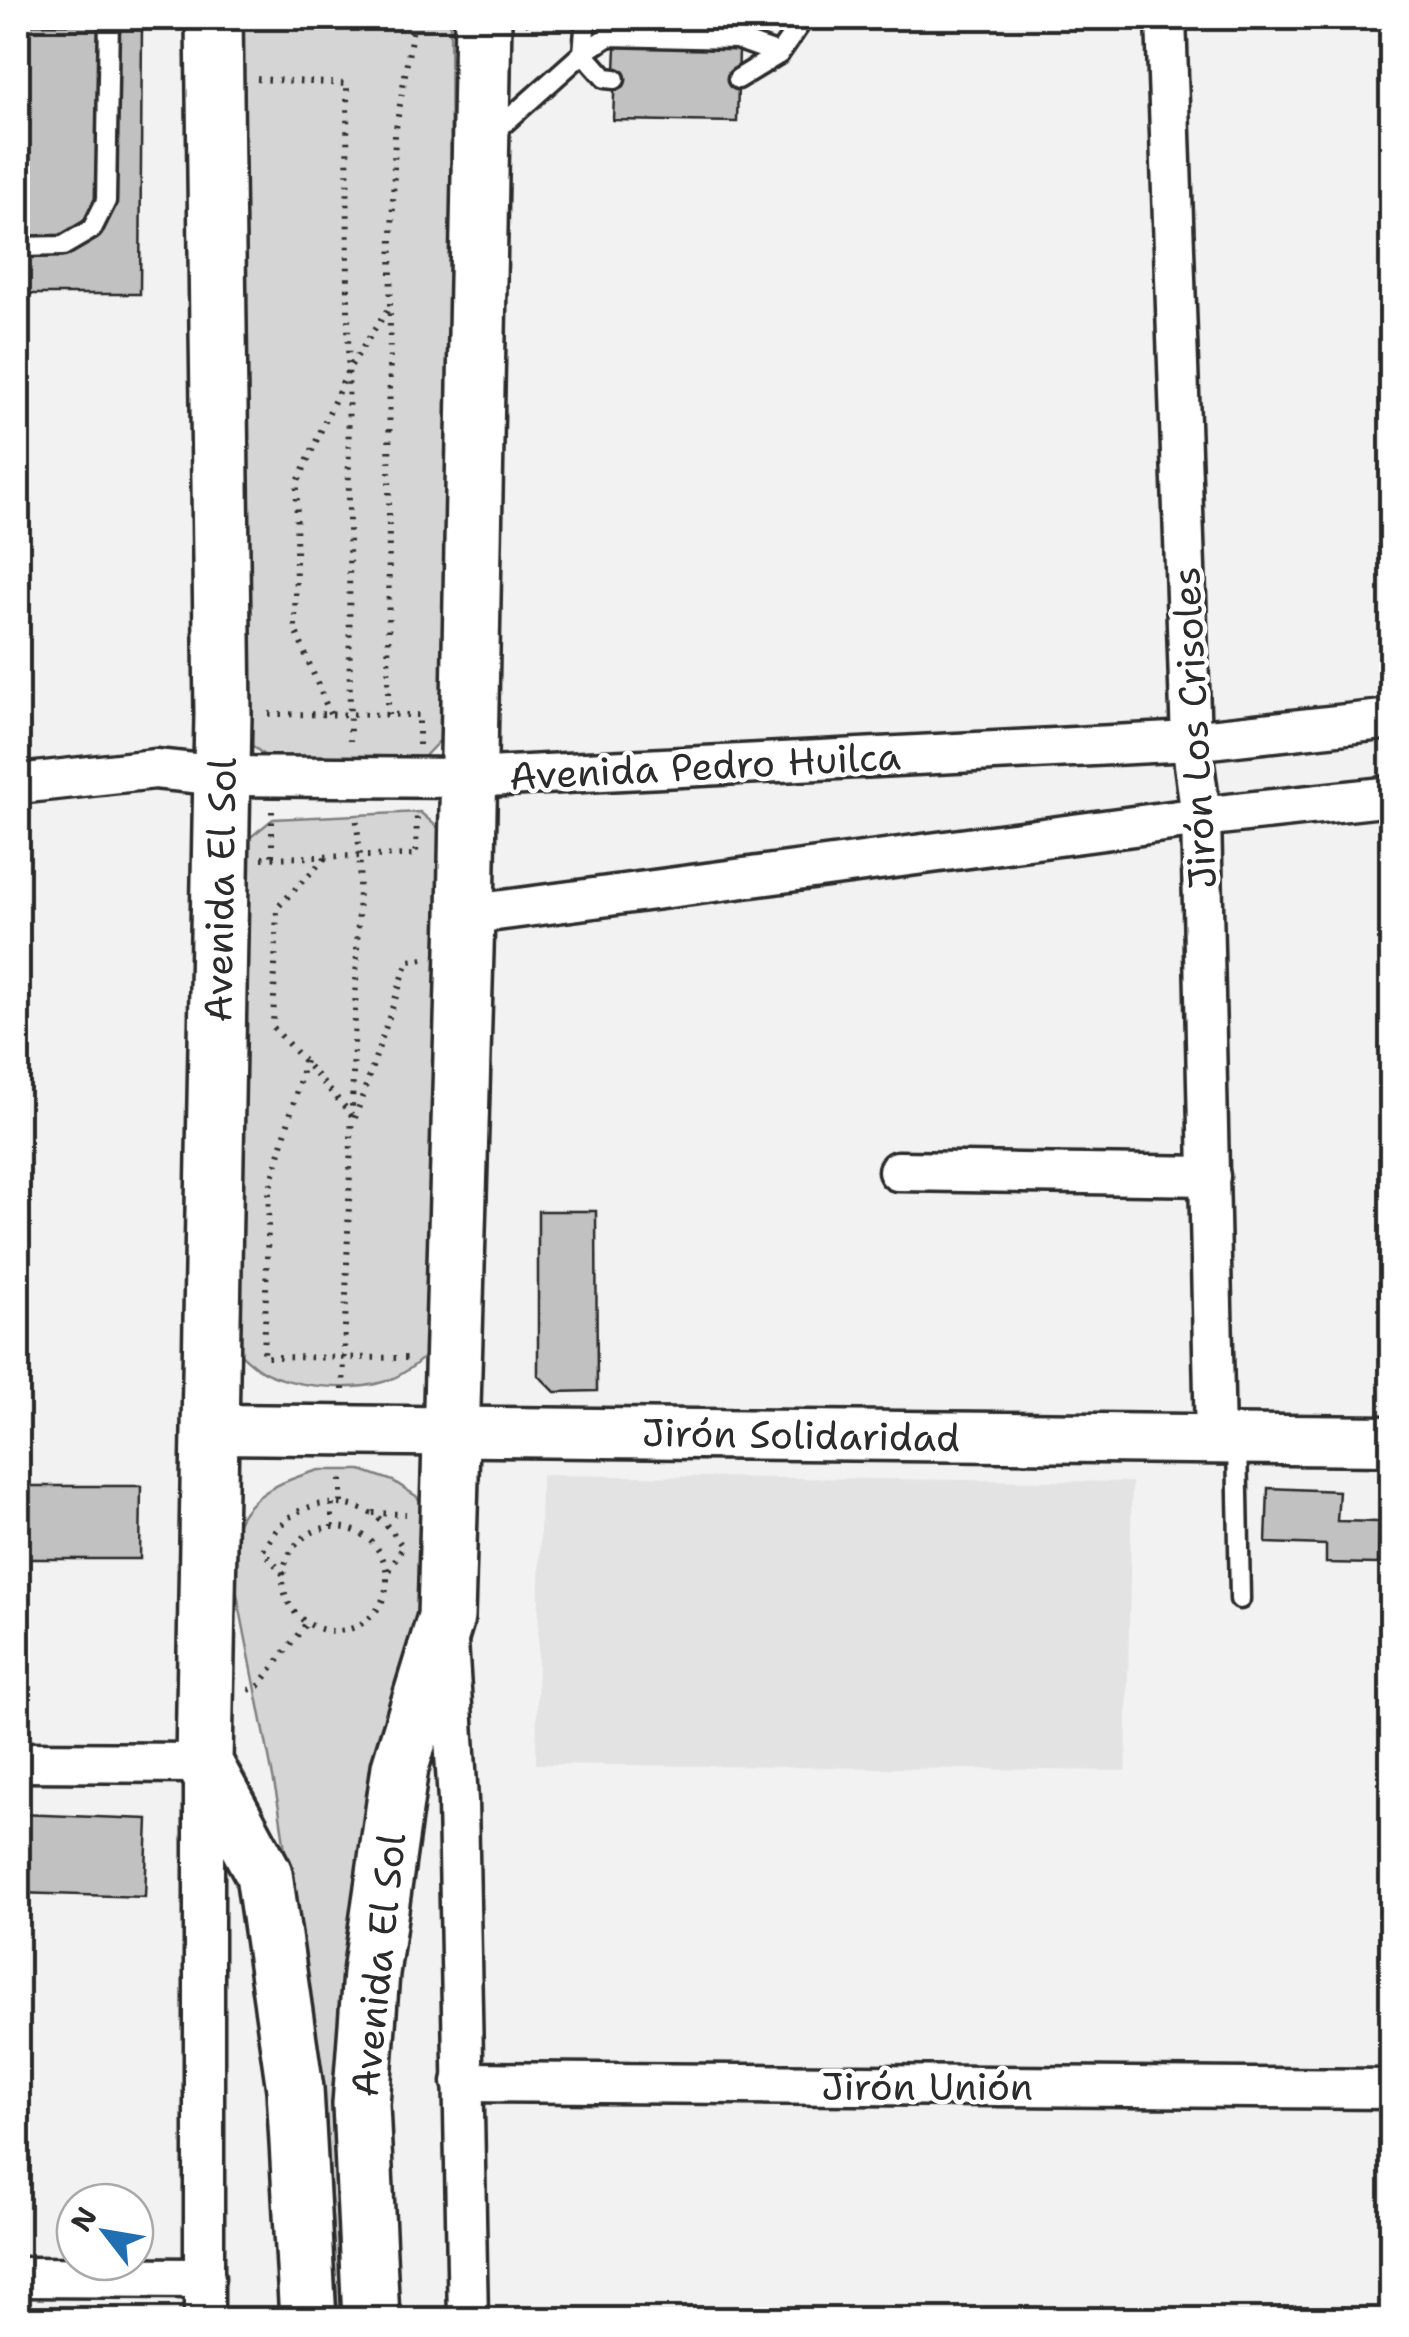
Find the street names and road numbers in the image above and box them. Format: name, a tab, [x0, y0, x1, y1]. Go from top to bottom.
street label: Jirón Los Crisoles	[1160, 566, 1228, 890]
street label: Avenida Pedro Huilca	[508, 730, 902, 802]
street label: Avenida El Sol	[192, 757, 248, 1023]
street label: Jirón Solidaridad	[641, 1407, 961, 1463]
street label: Avenida El Sol	[339, 1830, 417, 2099]
street label: Jirón Unión	[821, 2061, 1033, 2112]

